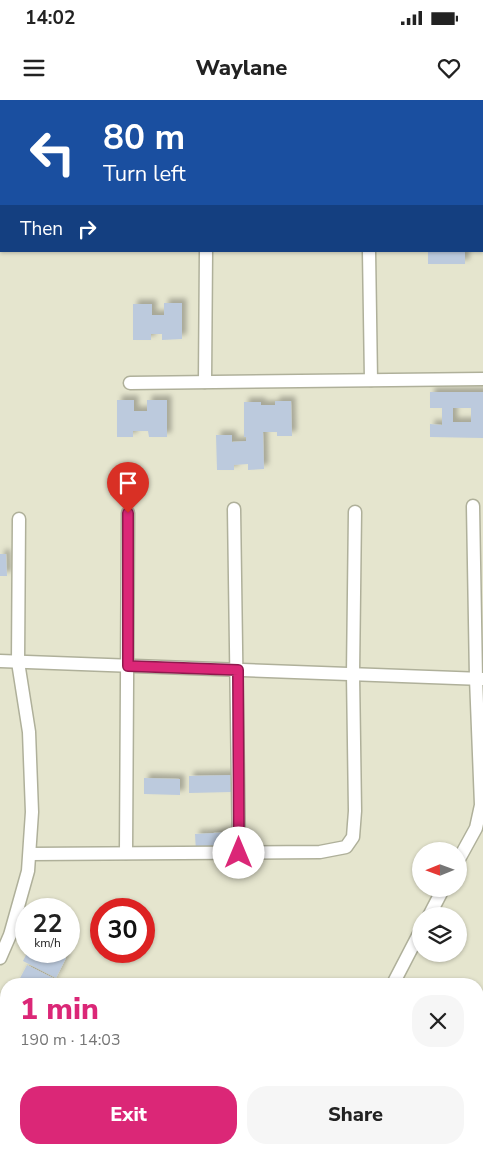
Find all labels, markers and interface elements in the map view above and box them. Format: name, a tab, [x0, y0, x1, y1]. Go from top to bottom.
text: 14:02	[25, 5, 75, 31]
text: Waylane	[196, 53, 287, 83]
icon: menu	[20, 54, 48, 82]
icon: heart	[435, 54, 463, 82]
text: 80 m	[103, 114, 185, 161]
icon: left	[20, 120, 85, 185]
text: Turn left	[103, 159, 186, 189]
icon: right	[73, 215, 101, 243]
text: Then	[20, 216, 63, 242]
pin	[107, 462, 149, 513]
icon: arrive	[114, 469, 142, 497]
position arrow	[212, 826, 264, 878]
north arrow	[412, 842, 468, 898]
map controls	[412, 842, 467, 962]
speed limit sign: 30	[90, 898, 155, 963]
text: 22	[32, 907, 63, 941]
button: layers	[412, 907, 467, 962]
text: km/h	[34, 935, 61, 951]
text: 1 min	[20, 989, 99, 1030]
button: close	[412, 995, 464, 1047]
text: 190 m · 14:03	[20, 1029, 121, 1051]
button: Exit	[20, 1086, 237, 1144]
button: Share	[247, 1086, 464, 1144]

